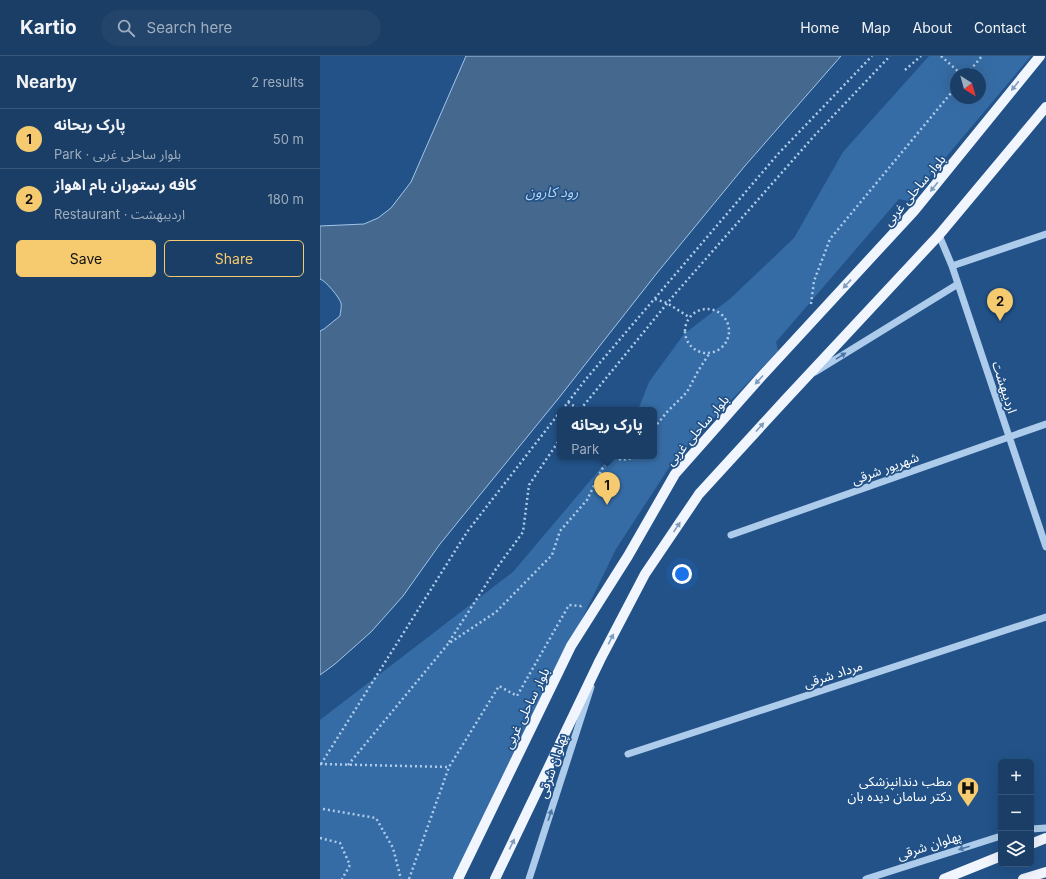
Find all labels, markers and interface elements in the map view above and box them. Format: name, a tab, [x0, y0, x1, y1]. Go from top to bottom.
search box	[101, 10, 381, 46]
text: Kartio	[20, 16, 77, 39]
icon: search	[115, 17, 137, 39]
text: Search here	[147, 18, 232, 37]
text: Home	[800, 19, 839, 36]
text: Map	[861, 19, 891, 36]
text: About	[913, 19, 952, 36]
text: Contact	[974, 19, 1026, 36]
north arrow	[950, 68, 986, 104]
text: Nearby	[16, 72, 77, 92]
text: 2 results	[251, 74, 304, 90]
one-way arrow	[1011, 81, 1020, 92]
text: پارک ریحانه	[54, 115, 126, 134]
text: 1	[26, 131, 32, 147]
text: 50 m	[273, 131, 304, 147]
text: Park · بلوار ساحلی غربی	[54, 146, 181, 162]
street label: بلوار ساحلی غربی	[880, 151, 949, 230]
text: کافه رستوران بام اهواز	[54, 175, 197, 194]
one-way arrow	[929, 182, 938, 193]
water label: رود کارون	[526, 183, 578, 201]
text: 2	[25, 191, 33, 207]
text: 180 m	[267, 191, 304, 207]
text: Restaurant · اردیبهشت	[54, 206, 185, 222]
button: Save	[16, 240, 156, 277]
button: Share	[164, 240, 304, 277]
one-way arrow	[842, 279, 852, 289]
pin: 2	[987, 288, 1013, 321]
one-way arrow	[835, 352, 847, 359]
street label: اردیبهشت	[988, 359, 1021, 415]
one-way arrow	[754, 375, 764, 385]
street label: بلوار ساحلی غربی	[662, 391, 733, 469]
popup	[557, 407, 657, 459]
text: پارک ریحانه	[571, 415, 643, 434]
one-way arrow	[756, 422, 765, 432]
text: Park	[571, 441, 599, 457]
street label: شهریور شرقی	[849, 448, 921, 488]
pin: 1	[594, 472, 620, 505]
one-way arrow	[673, 521, 681, 532]
your location	[672, 564, 692, 584]
one-way arrow	[608, 633, 615, 644]
street label: مرداد شرقی	[801, 657, 865, 692]
street label: بلوار ساحلی غربی	[499, 665, 553, 752]
street label: پهلوان شرقی	[534, 732, 572, 801]
map controls	[998, 759, 1034, 867]
button: +	[998, 759, 1034, 795]
place label: مطب دندانپزشکی دکتر سامان دیده بان	[848, 773, 952, 805]
hospital icon: مطب دندانپزشکی دکتر سامان دیده بان	[955, 775, 981, 808]
button: −	[998, 795, 1034, 831]
one-way arrow	[547, 809, 553, 821]
street label: پهلوان شرقی	[895, 827, 964, 865]
button: layers	[998, 831, 1034, 867]
one-way arrow	[509, 838, 515, 850]
one-way arrow	[957, 845, 969, 851]

